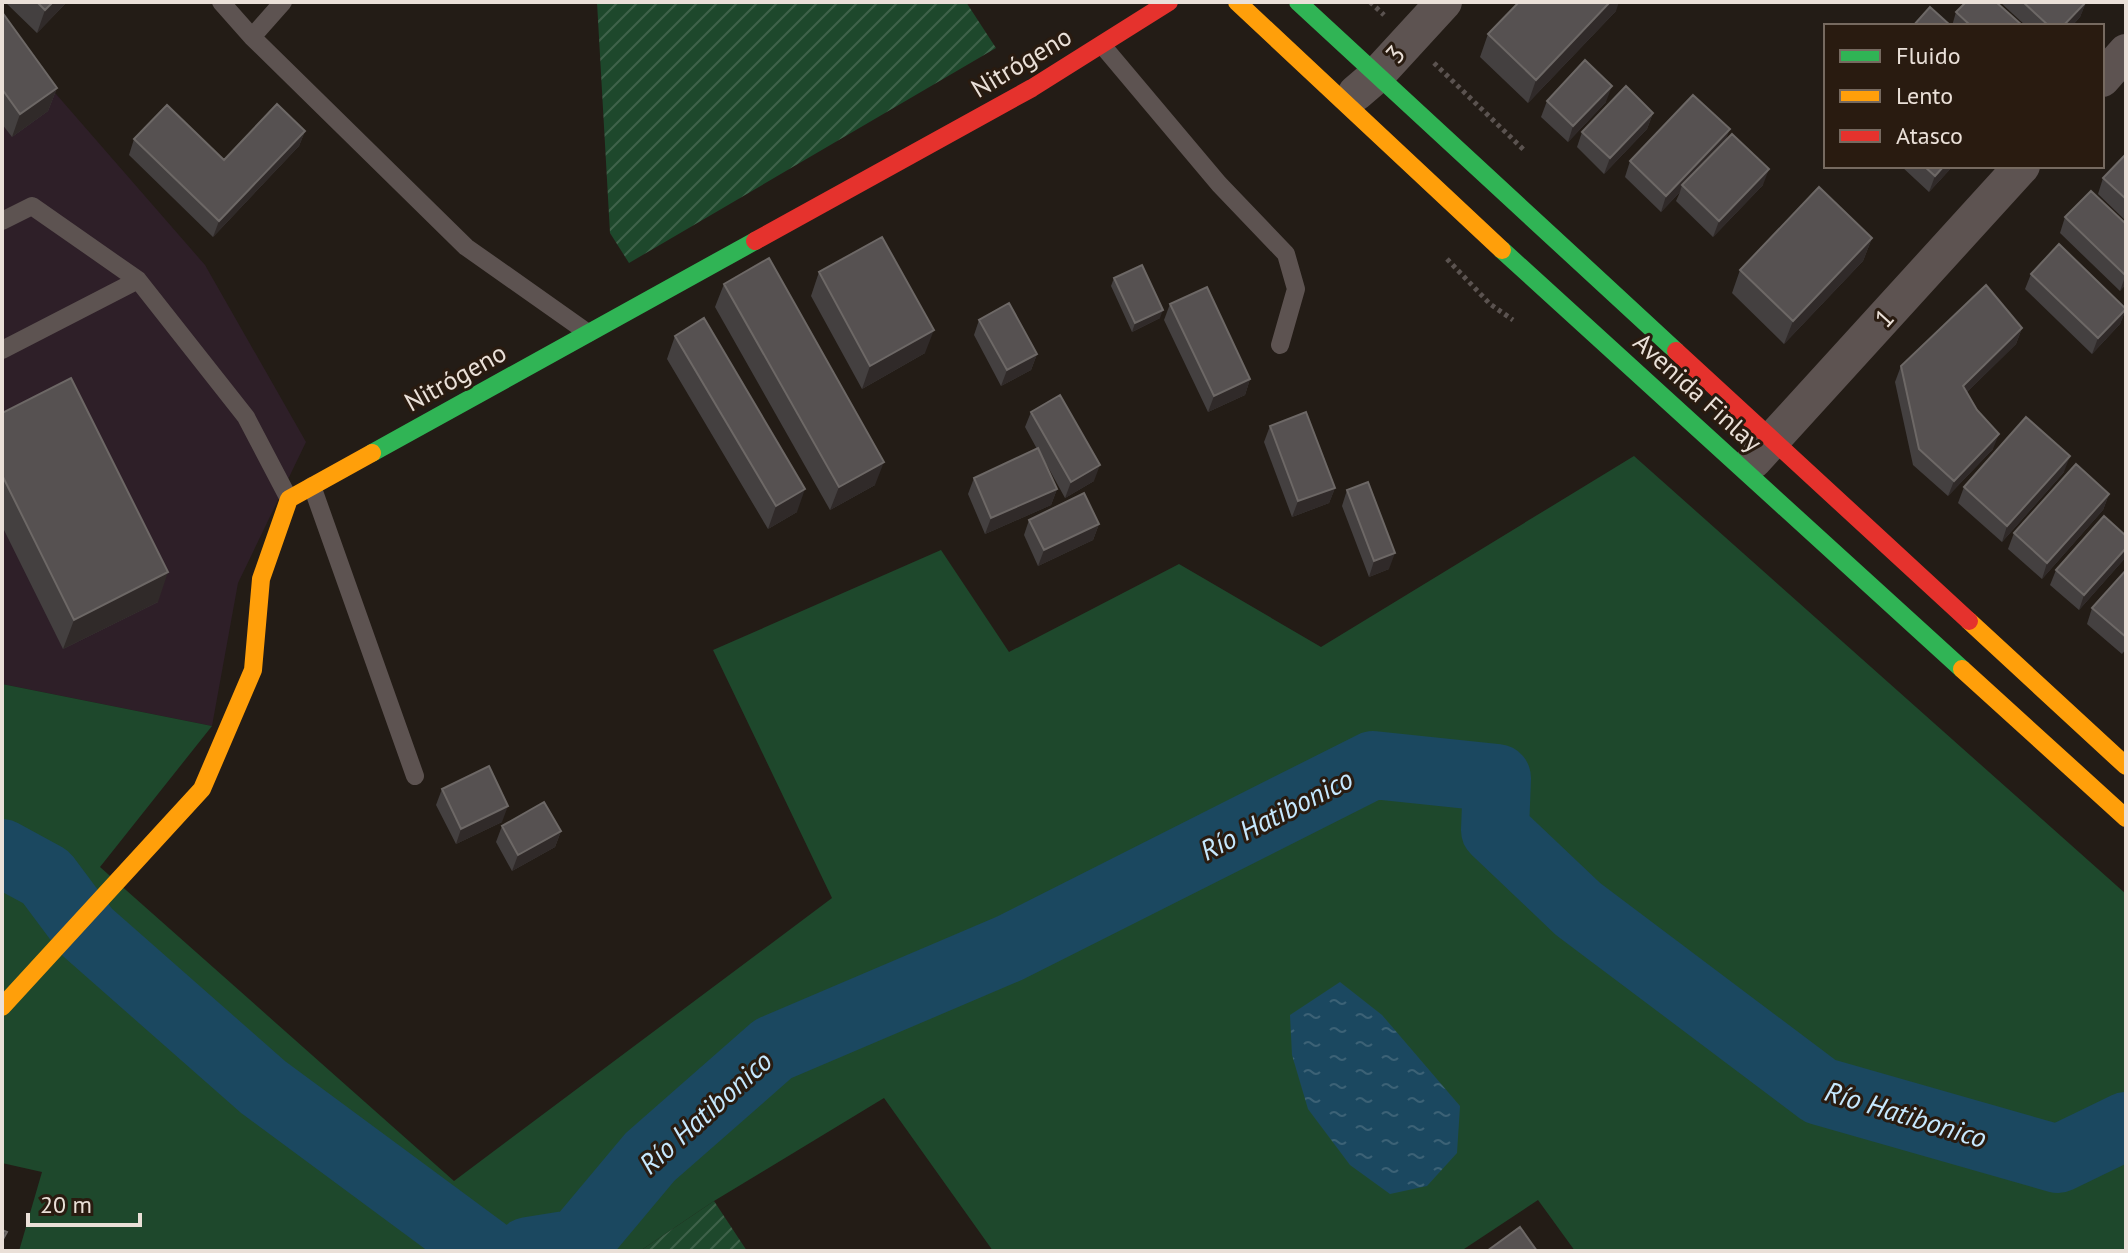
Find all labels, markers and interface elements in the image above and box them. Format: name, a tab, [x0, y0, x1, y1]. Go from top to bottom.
street label: Nitrógeno	[965, 19, 1077, 105]
legend	[1824, 24, 2104, 168]
street label: 3	[1378, 38, 1412, 70]
text: Fluido	[1896, 40, 1961, 71]
text: Lento	[1896, 80, 1953, 111]
text: Atasco	[1896, 120, 1963, 151]
street label: 1	[1867, 302, 1901, 334]
street label: Avenida Finlay	[1627, 326, 1769, 458]
street label: Nitrógeno	[398, 336, 512, 418]
water label: Río Hatibonico	[1193, 760, 1359, 868]
water label: Río Hatibonico	[631, 1042, 779, 1182]
water label: Río Hatibonico	[1821, 1072, 1991, 1156]
scale bar	[28, 1177, 140, 1227]
text: 20 m	[40, 1189, 92, 1220]

